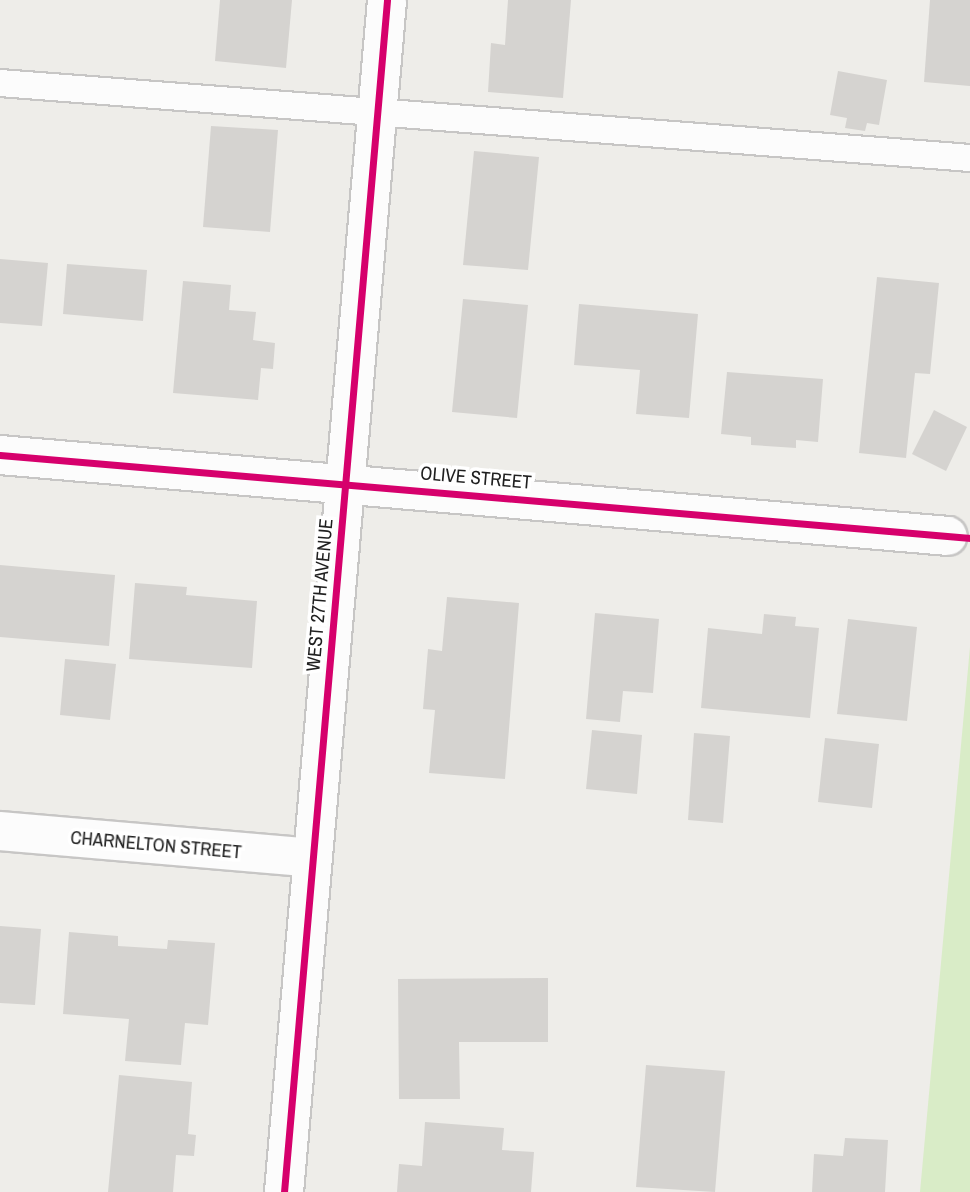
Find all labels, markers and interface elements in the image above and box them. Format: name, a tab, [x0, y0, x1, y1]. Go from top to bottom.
street label: OLIVE STREET	[419, 462, 533, 494]
street label: WEST 27TH AVENUE	[302, 517, 338, 673]
street label: CHARNELTON STREET	[69, 826, 243, 864]

